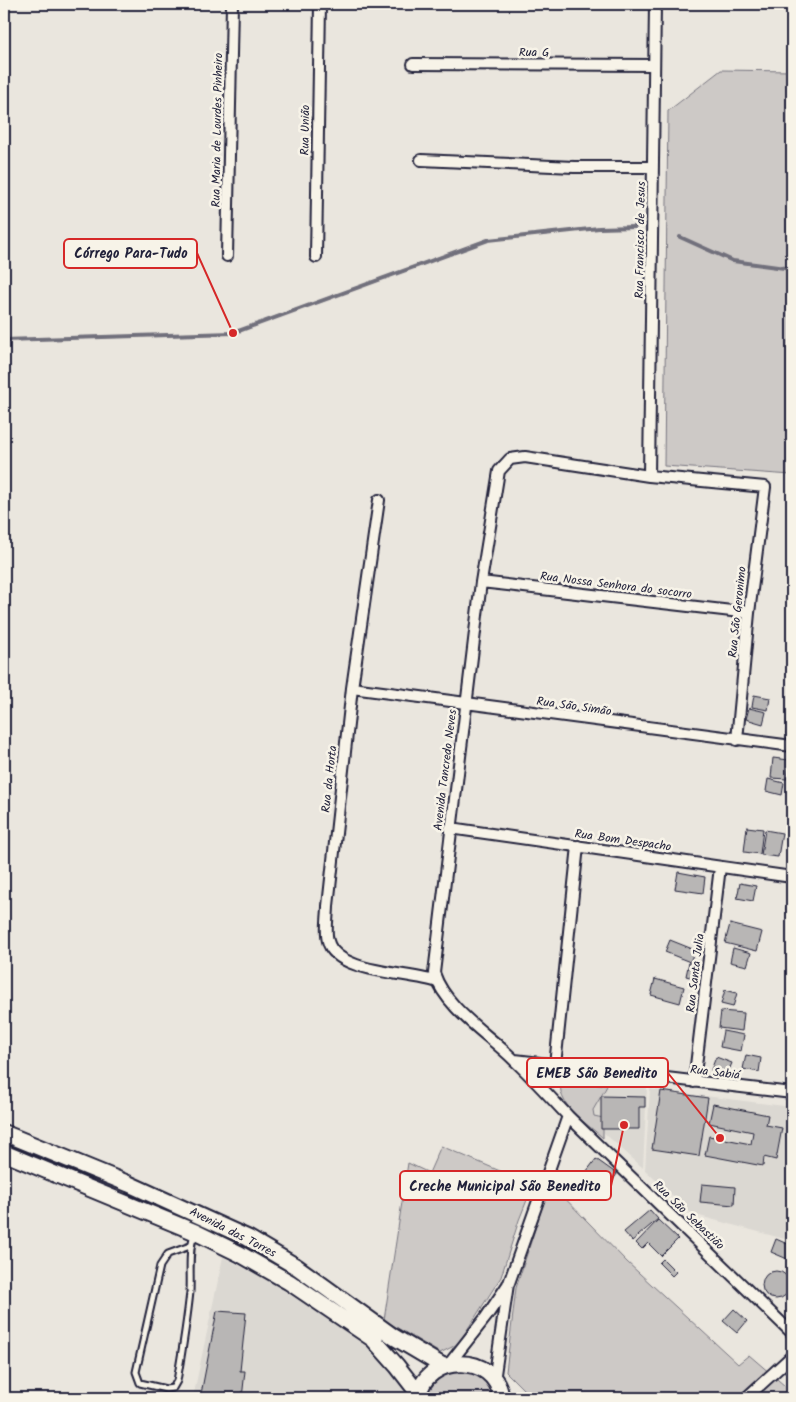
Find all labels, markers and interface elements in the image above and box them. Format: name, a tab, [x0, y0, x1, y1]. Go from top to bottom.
street label: Rua G	[519, 43, 549, 62]
street label: Rua Maria de Lourdes Pinheiro	[207, 53, 228, 208]
street label: Rua União	[296, 104, 315, 156]
street label: Rua Francisco de Jesus	[630, 181, 651, 299]
callout: Córrego Para-Tudo	[64, 239, 197, 268]
text: Córrego Para-Tudo	[74, 243, 188, 265]
street label: Rua São Geronimo	[723, 565, 752, 659]
street label: Rua Nossa Senhora do socorro	[539, 567, 693, 604]
street label: Rua São Simão	[535, 692, 613, 721]
street label: Avenida Tancredo Neves	[429, 708, 462, 832]
street label: Rua da Horta	[317, 744, 343, 814]
street label: Rua Bom Despacho	[573, 824, 673, 857]
street label: Rua Santa Julia	[681, 932, 710, 1014]
callout: EMEB São Benedito	[527, 1058, 668, 1087]
street label: Rua Sabiá	[689, 1060, 742, 1085]
text: EMEB São Benedito	[537, 1063, 658, 1085]
callout: Creche Municipal São Benedito	[400, 1171, 611, 1200]
text: Creche Municipal São Benedito	[409, 1176, 601, 1198]
street label: Rua São Sebastião	[649, 1176, 729, 1254]
street label: Avenida das Torres	[186, 1202, 280, 1263]

